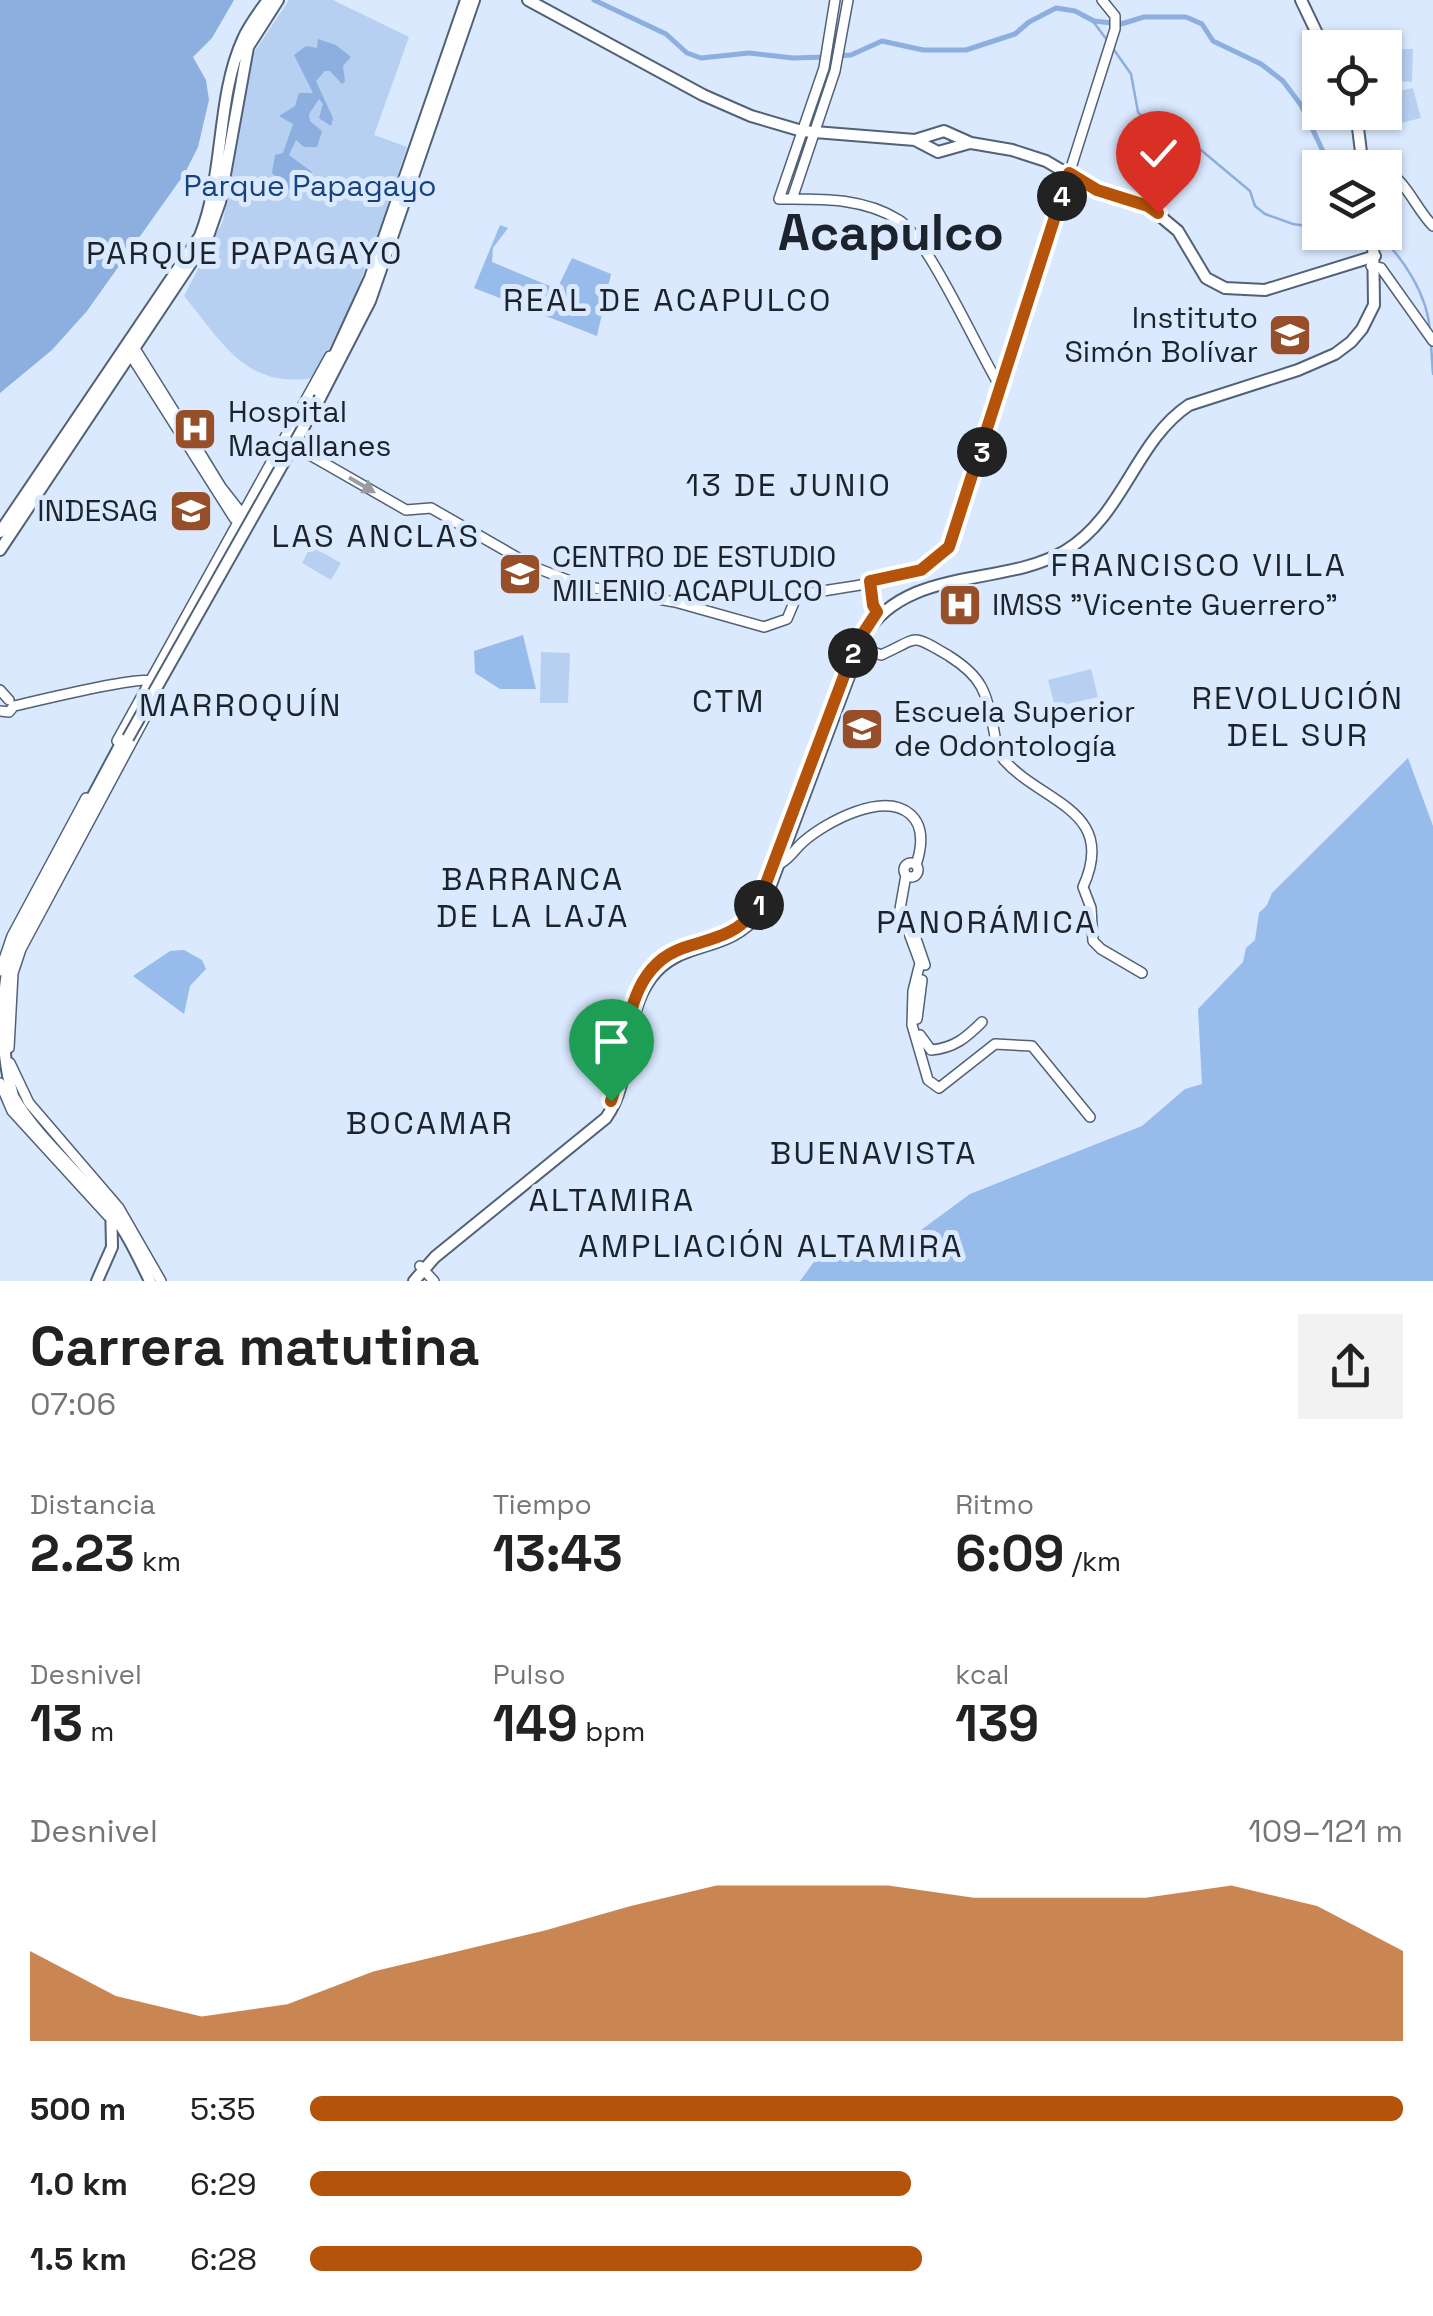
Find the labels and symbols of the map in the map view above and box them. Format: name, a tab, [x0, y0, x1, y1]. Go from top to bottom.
pin	[1116, 111, 1201, 214]
park label: Parque Papagayo	[184, 166, 437, 205]
pin: 4	[1037, 171, 1087, 221]
district label: Acapulco	[778, 201, 1004, 265]
district label: PARQUE PAPAGAYO	[86, 233, 404, 273]
district label: REAL DE ACAPULCO	[503, 280, 833, 320]
place label: Instituto Simón Bolívar	[1064, 298, 1258, 371]
school or university icon: Instituto Simón Bolívar	[1267, 312, 1313, 358]
place label: Hospital Magallanes	[228, 392, 391, 465]
hospital icon: Hospital Magallanes	[172, 406, 218, 452]
pin: 3	[957, 427, 1007, 477]
district label: 13 DE JUNIO	[686, 465, 892, 505]
one-way arrow	[348, 476, 376, 494]
school or university icon: INDESAG	[168, 488, 214, 534]
place label: INDESAG	[37, 491, 158, 530]
district label: LAS ANCLAS	[271, 516, 481, 556]
place label: CENTRO DE ESTUDIO MILENIO ACAPULCO	[552, 537, 836, 610]
district label: FRANCISCO VILLA	[1051, 545, 1347, 585]
school or university icon: CENTRO DE ESTUDIO MILENIO ACAPULCO	[497, 551, 543, 597]
hospital icon: IMSS "Vicente Guerrero"	[937, 582, 983, 628]
place label: IMSS "Vicente Guerrero"	[992, 585, 1338, 624]
pin: 2	[828, 628, 878, 678]
district label: REVOLUCIÓN DEL SUR	[1191, 678, 1405, 755]
district label: CTM	[692, 681, 766, 721]
district label: MARROQUÍN	[139, 685, 343, 725]
place label: Escuela Superior de Odontología	[894, 692, 1135, 765]
school or university icon: Escuela Superior de Odontología	[839, 706, 885, 752]
district label: BARRANCA DE LA LAJA	[436, 859, 630, 936]
pin: 1	[734, 880, 784, 930]
district label: PANORÁMICA	[876, 902, 1098, 942]
pin	[569, 999, 654, 1102]
district label: BOCAMAR	[346, 1103, 514, 1143]
district label: BUENAVISTA	[770, 1133, 978, 1173]
district label: ALTAMIRA	[528, 1180, 696, 1220]
district label: AMPLIACIÓN ALTAMIRA	[578, 1226, 964, 1266]

